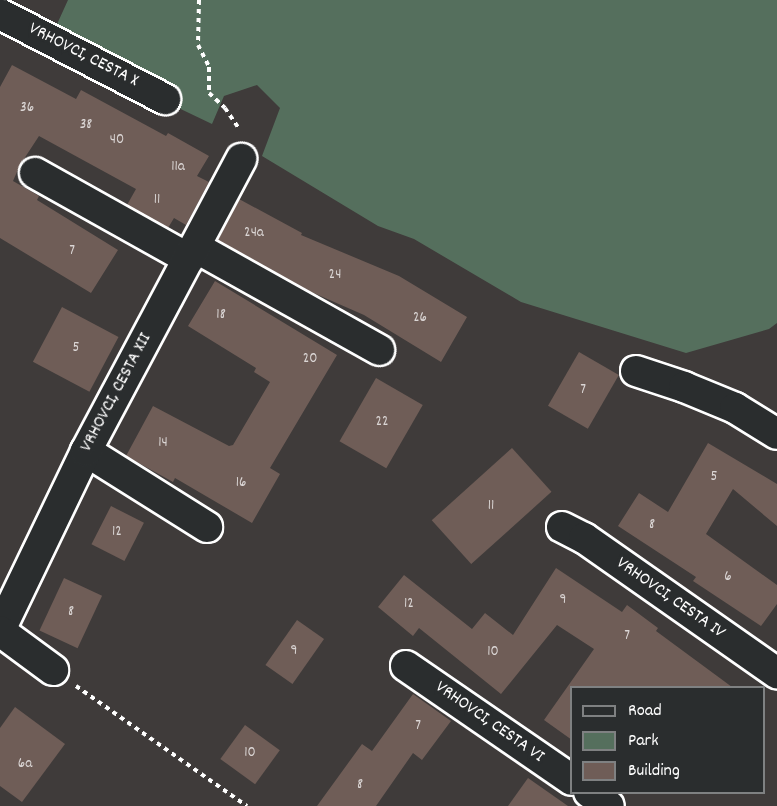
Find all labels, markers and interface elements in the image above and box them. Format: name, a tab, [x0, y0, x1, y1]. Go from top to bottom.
street label: VRHOVCI, CESTA X	[25, 19, 141, 93]
house number: 36	[20, 100, 34, 118]
house number: 38	[80, 117, 92, 135]
house number: 40	[110, 132, 124, 150]
house number: 11a	[171, 159, 185, 177]
house number: 11	[154, 192, 160, 210]
house number: 24a	[244, 225, 264, 243]
house number: 7	[69, 243, 75, 261]
house number: 24	[329, 267, 341, 285]
house number: 18	[216, 307, 226, 325]
house number: 26	[413, 310, 427, 328]
street label: VRHOVCI, CESTA XII	[77, 330, 157, 456]
house number: 5	[73, 340, 79, 358]
house number: 20	[303, 351, 317, 369]
house number: 7	[580, 382, 586, 400]
house number: 22	[375, 414, 389, 432]
house number: 14	[158, 435, 168, 453]
house number: 5	[711, 469, 717, 487]
house number: 16	[236, 475, 246, 493]
house number: 11	[488, 498, 494, 516]
house number: 8	[649, 517, 655, 535]
house number: 12	[112, 524, 122, 542]
street label: VRHOVCI, CESTA IV	[611, 553, 729, 645]
house number: 6	[724, 569, 732, 587]
house number: 9	[560, 592, 566, 610]
house number: 12	[404, 596, 414, 614]
house number: 8	[68, 604, 74, 622]
house number: 7	[624, 628, 630, 646]
house number: 9	[291, 643, 297, 661]
house number: 10	[487, 644, 499, 662]
street label: VRHOVCI, CESTA VI	[430, 677, 548, 769]
legend	[570, 686, 765, 794]
text: Road	[628, 699, 662, 724]
house number: 7	[415, 718, 421, 736]
text: Park	[628, 729, 659, 754]
house number: 10	[244, 745, 256, 763]
house number: 6a	[18, 756, 32, 774]
text: Building	[628, 759, 680, 784]
house number: 8	[357, 777, 363, 795]

